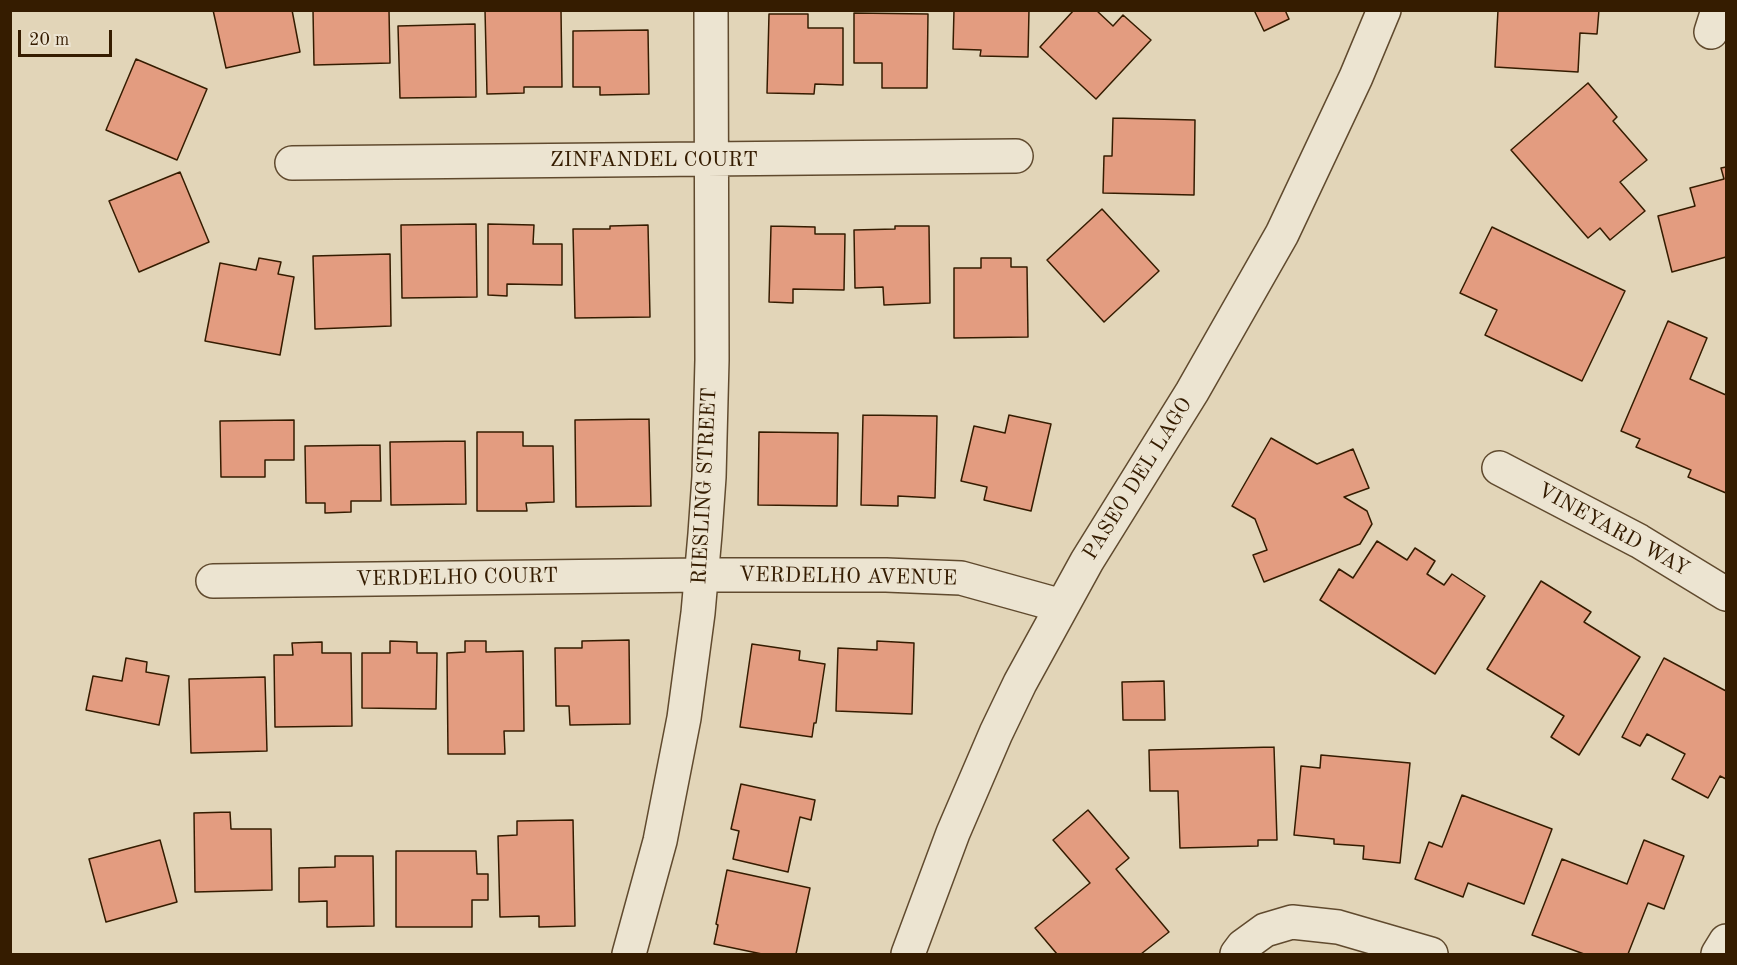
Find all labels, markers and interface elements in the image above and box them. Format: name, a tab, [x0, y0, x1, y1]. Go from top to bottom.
scale bar	[21, 18, 116, 56]
text: 20 m	[29, 31, 69, 49]
street label: ZINFANDEL COURT	[550, 147, 758, 173]
street label: RIESLING STREET	[687, 387, 723, 585]
street label: PASEO DEL LAGO	[1078, 393, 1198, 565]
street label: VINEYARD WAY	[1533, 478, 1693, 582]
street label: VERDELHO AVENUE	[739, 562, 957, 592]
street label: VERDELHO COURT	[356, 564, 558, 592]

